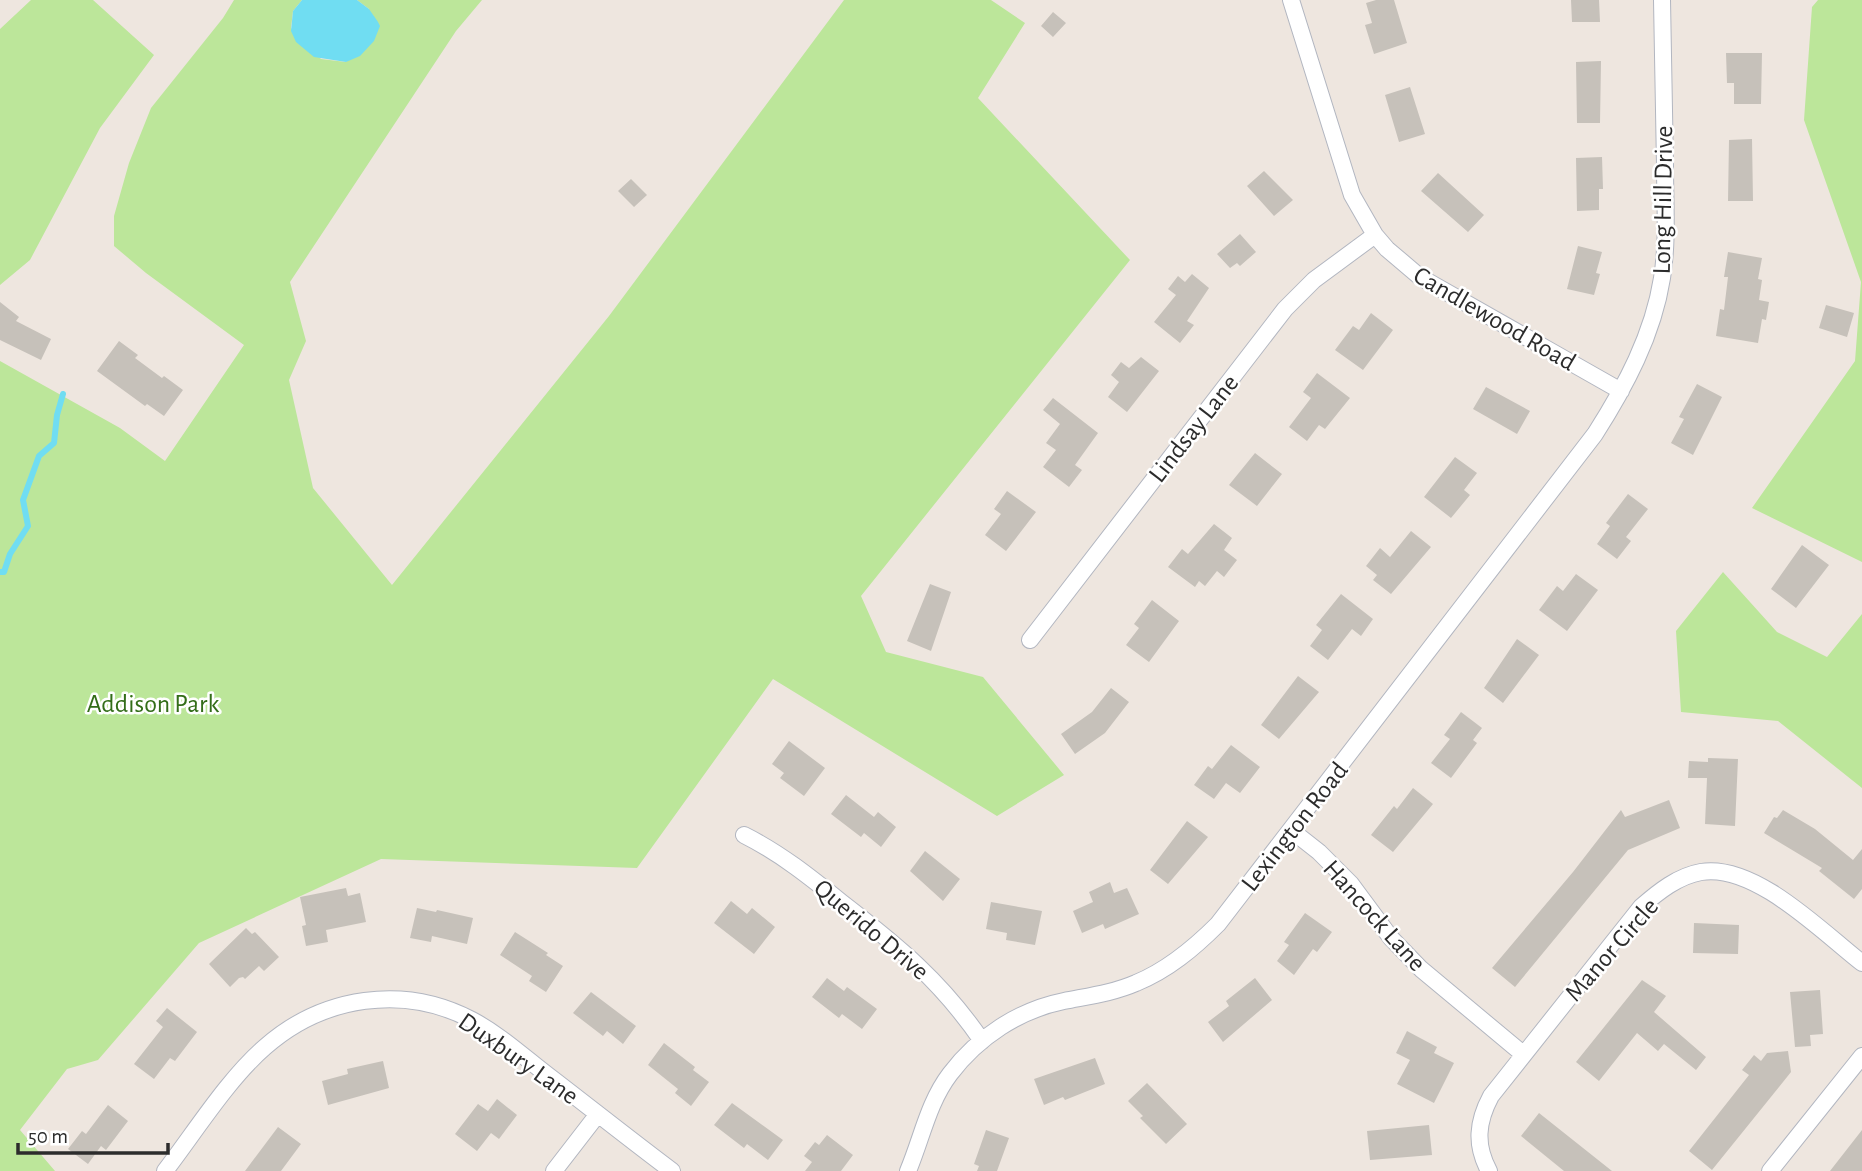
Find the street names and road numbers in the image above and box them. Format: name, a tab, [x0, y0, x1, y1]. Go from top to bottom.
street label: Long Hill Drive	[1649, 125, 1677, 275]
street label: Candlewood Road	[1409, 262, 1580, 376]
street label: Lindsay Lane	[1144, 370, 1244, 487]
street label: Lexington Road	[1237, 757, 1353, 896]
street label: Hancock Lane	[1318, 855, 1431, 976]
street label: Querido Drive	[809, 874, 934, 985]
street label: Manor Circle	[1560, 893, 1663, 1006]
street label: Duxbury Lane	[454, 1008, 583, 1110]

